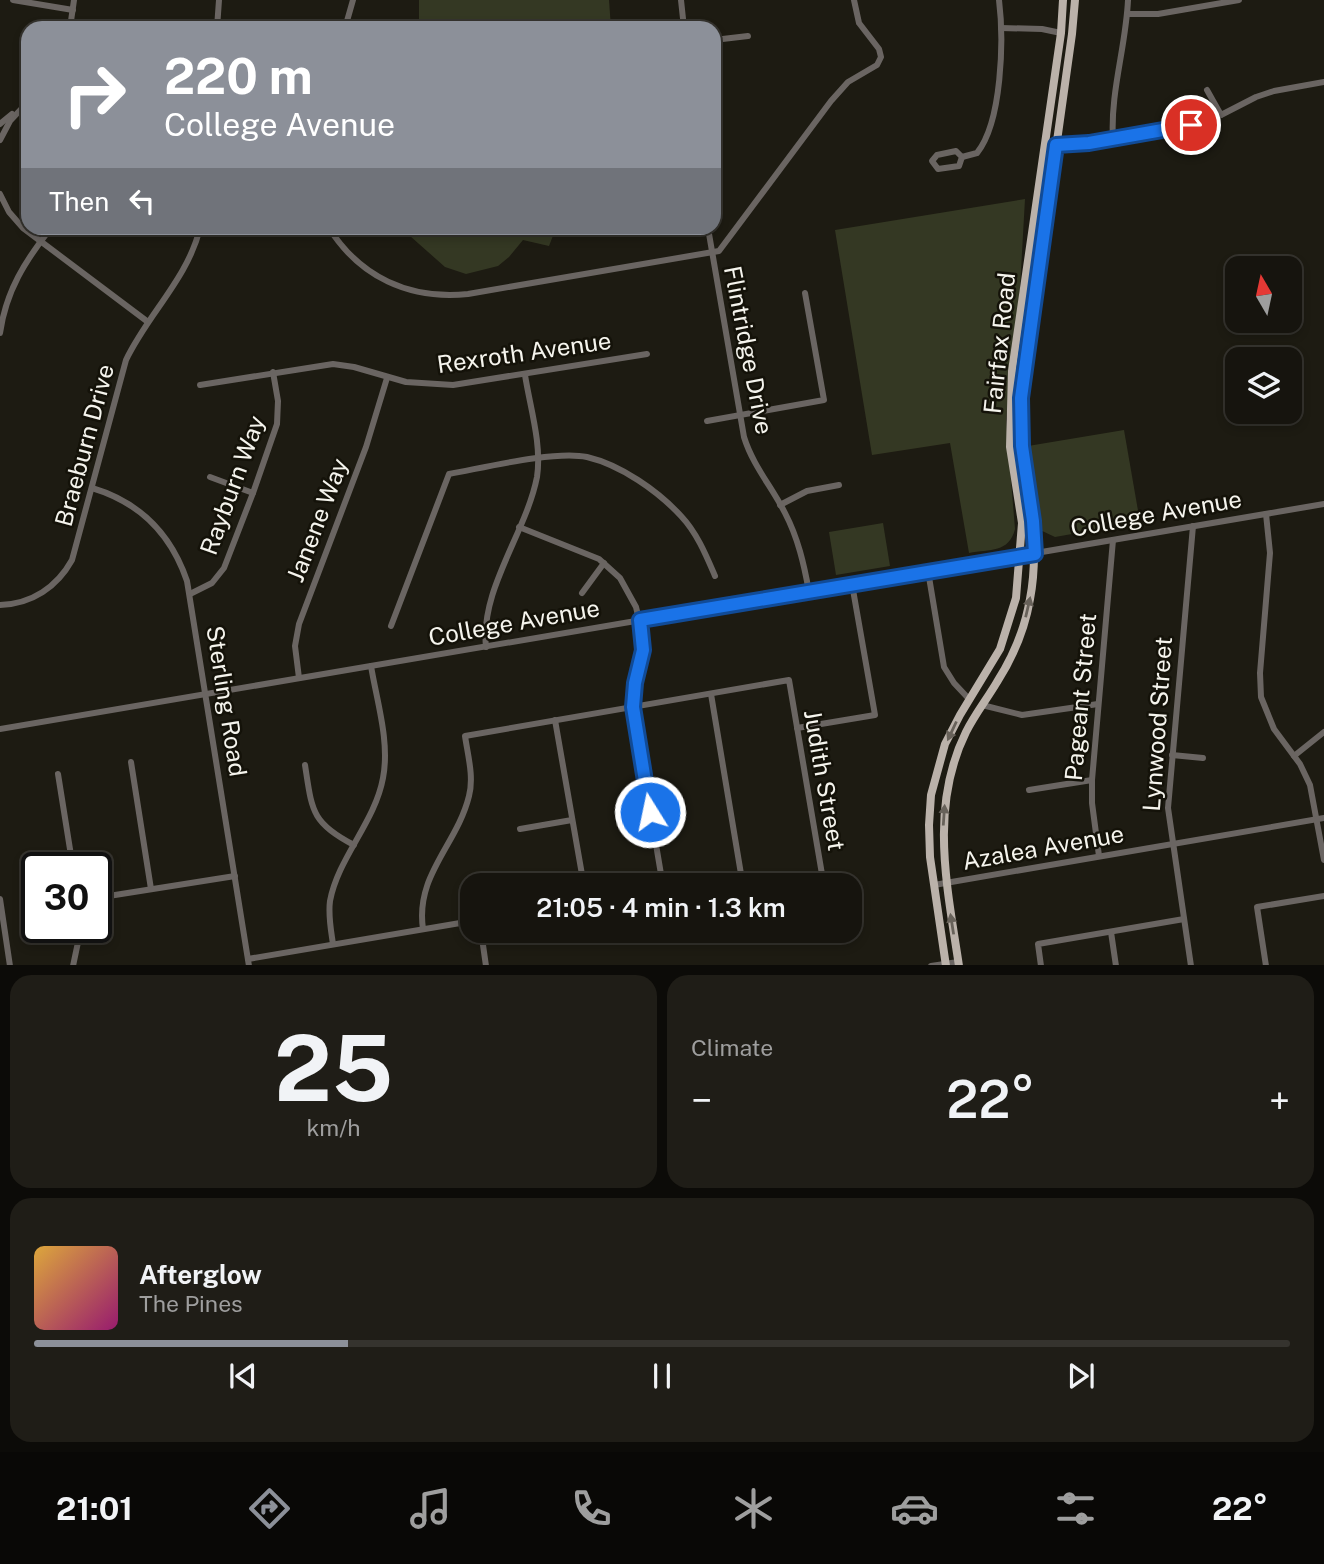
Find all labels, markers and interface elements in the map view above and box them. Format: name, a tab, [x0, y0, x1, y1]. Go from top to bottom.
text: 220 m	[164, 47, 313, 105]
icon: right	[49, 49, 140, 140]
pin	[1161, 95, 1221, 155]
text: College Avenue	[164, 106, 395, 143]
icon: arrive	[1172, 106, 1210, 144]
icon: left	[123, 182, 161, 220]
text: Then	[49, 186, 109, 217]
north arrow	[1225, 256, 1302, 332]
map controls	[1225, 256, 1302, 424]
street label: Flintridge Drive	[719, 263, 779, 437]
street label: Fairfax Road	[978, 271, 1020, 415]
street label: Rexroth Avenue	[435, 326, 613, 378]
button: layers	[1225, 347, 1302, 424]
street label: Braeburn Drive	[49, 361, 119, 529]
street label: Rayburn Way	[194, 411, 270, 558]
street label: Janene Way	[281, 454, 353, 586]
street label: College Avenue	[1068, 484, 1244, 542]
street label: College Avenue	[426, 593, 602, 651]
one-way arrow	[1023, 596, 1034, 618]
street label: Pageant Street	[1059, 612, 1101, 782]
street label: Sterling Road	[201, 624, 253, 778]
street label: Lynwood Street	[1137, 636, 1177, 812]
street label: Judith Street	[799, 707, 851, 853]
one-way arrow	[946, 721, 957, 741]
position arrow	[613, 775, 687, 849]
one-way arrow	[939, 804, 950, 826]
street label: Azalea Avenue	[960, 819, 1126, 875]
speed limit sign: 30	[21, 852, 112, 943]
text: 21:05 · 4 min · 1.3 km	[536, 892, 786, 923]
one-way arrow	[946, 913, 957, 935]
text: 25	[274, 1015, 393, 1121]
text: Climate	[691, 1034, 773, 1061]
text: 22°	[946, 1069, 1035, 1130]
text: −	[691, 1078, 712, 1123]
text: +	[1269, 1078, 1290, 1123]
text: km/h	[306, 1114, 361, 1141]
text: Afterglow	[139, 1259, 262, 1290]
text: The Pines	[139, 1290, 243, 1317]
icon: previous	[224, 1357, 262, 1395]
icon: pause	[643, 1357, 681, 1395]
icon: next	[1062, 1357, 1100, 1395]
icon: directions	[245, 1484, 294, 1533]
icon: music	[406, 1484, 455, 1533]
icon: phone	[567, 1484, 616, 1533]
icon: climate	[729, 1484, 778, 1533]
icon: car	[890, 1484, 939, 1533]
icon: filters	[1051, 1484, 1100, 1533]
text: 21:01	[56, 1490, 133, 1527]
text: 22°	[1212, 1490, 1268, 1527]

